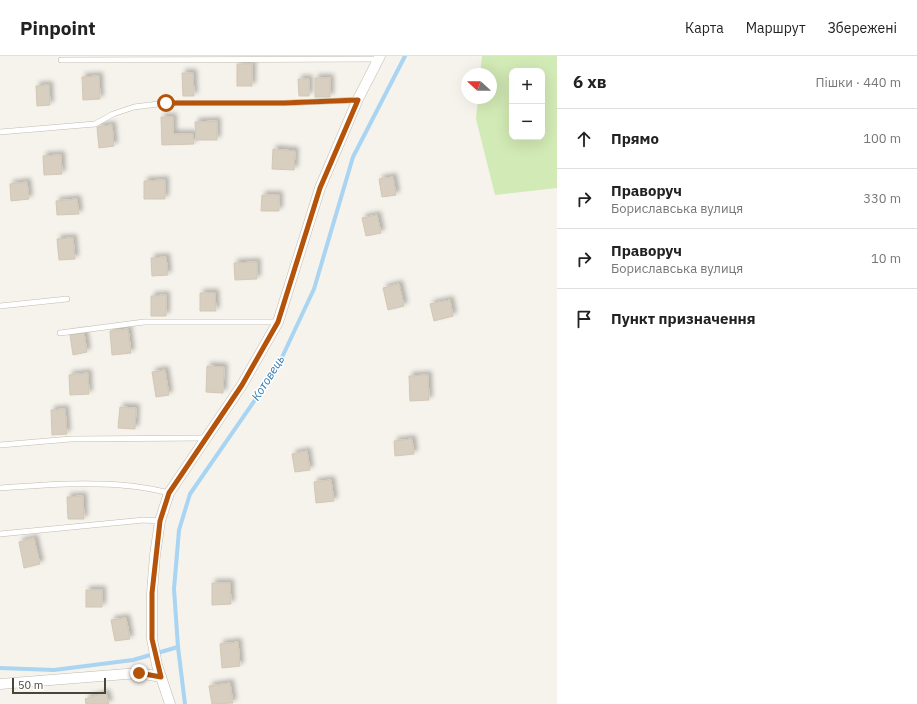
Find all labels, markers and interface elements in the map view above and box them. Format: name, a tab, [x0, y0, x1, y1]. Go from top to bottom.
text: Pinpoint	[20, 16, 96, 40]
text: Карта	[685, 19, 724, 37]
text: Маршрут	[746, 19, 806, 37]
text: Збережені	[828, 19, 897, 37]
north arrow	[461, 68, 497, 104]
map controls	[509, 68, 545, 140]
button: +	[509, 68, 545, 104]
text: 6 хв	[573, 71, 607, 93]
text: Пішки · 440 m	[815, 74, 901, 91]
route start	[157, 94, 175, 112]
button: −	[509, 104, 545, 140]
icon: ahead	[573, 128, 595, 150]
text: Прямо	[611, 129, 659, 148]
text: 100 m	[863, 130, 901, 147]
text: Праворуч	[611, 181, 682, 200]
icon: right	[573, 188, 595, 210]
text: 330 m	[863, 190, 901, 207]
text: Бориславська вулиця	[611, 200, 743, 217]
text: Праворуч	[611, 241, 682, 260]
icon: right	[573, 248, 595, 270]
text: 10 m	[871, 250, 901, 267]
text: Бориславська вулиця	[611, 260, 743, 277]
icon: arrive	[573, 308, 595, 330]
text: Пункт призначення	[611, 309, 756, 328]
water label: Котовець	[248, 352, 287, 403]
route end	[130, 664, 148, 682]
scale bar	[12, 676, 106, 695]
text: 50 m	[18, 678, 43, 692]

